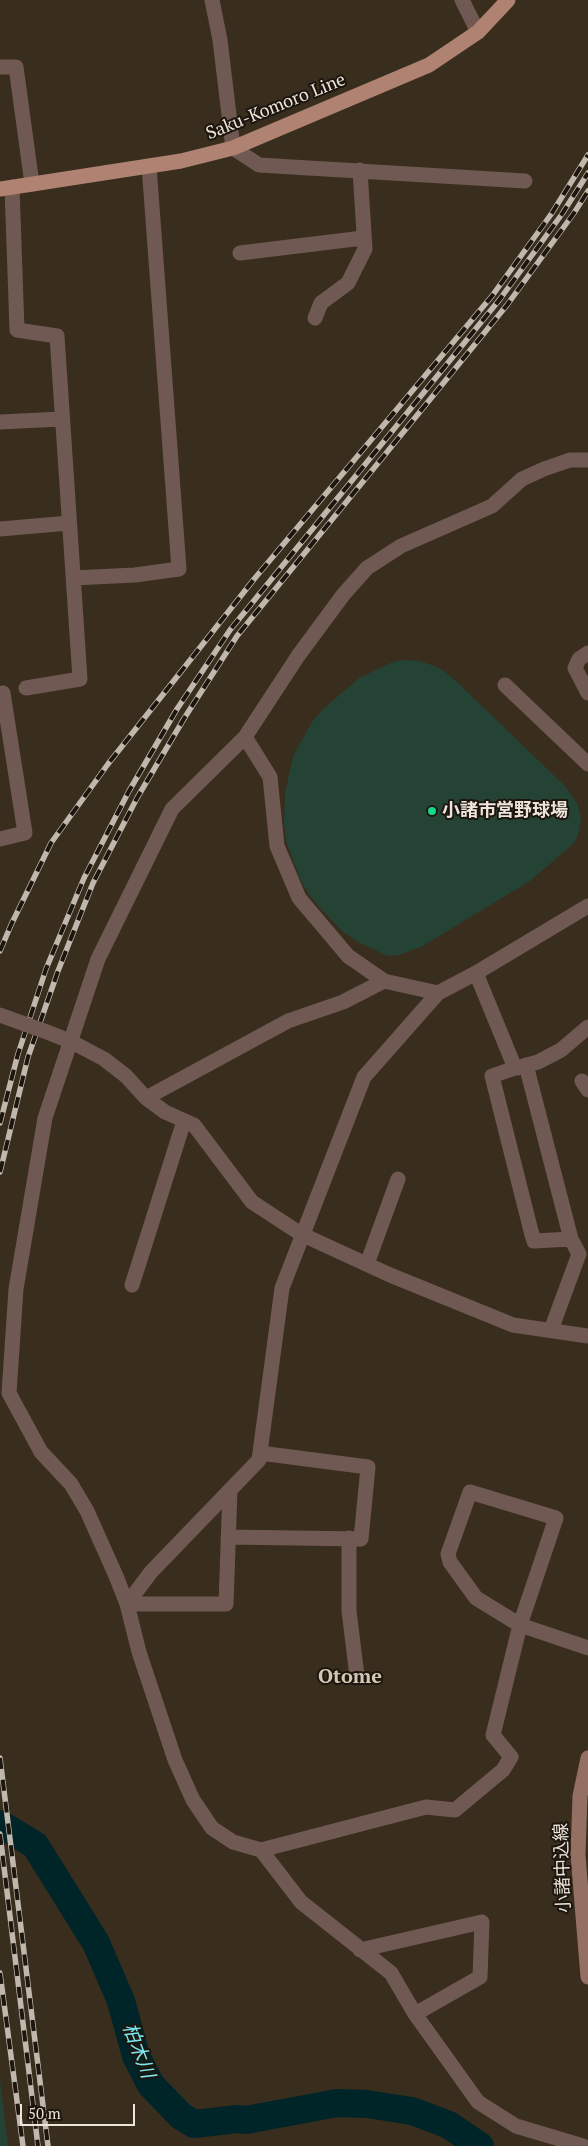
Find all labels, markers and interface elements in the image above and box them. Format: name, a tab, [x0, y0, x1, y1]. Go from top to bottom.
street label: Saku-Komoro Line	[203, 69, 349, 145]
place label: 小諸市営野球場	[442, 800, 568, 822]
marker: 小諸市営野球場	[426, 805, 438, 817]
district label: Otome	[318, 1665, 382, 1689]
street label: 小諸中込線	[551, 1823, 575, 1913]
water label: 柏木川	[117, 2020, 159, 2082]
scale bar	[22, 2094, 138, 2126]
text: 50 m	[28, 2103, 61, 2123]

